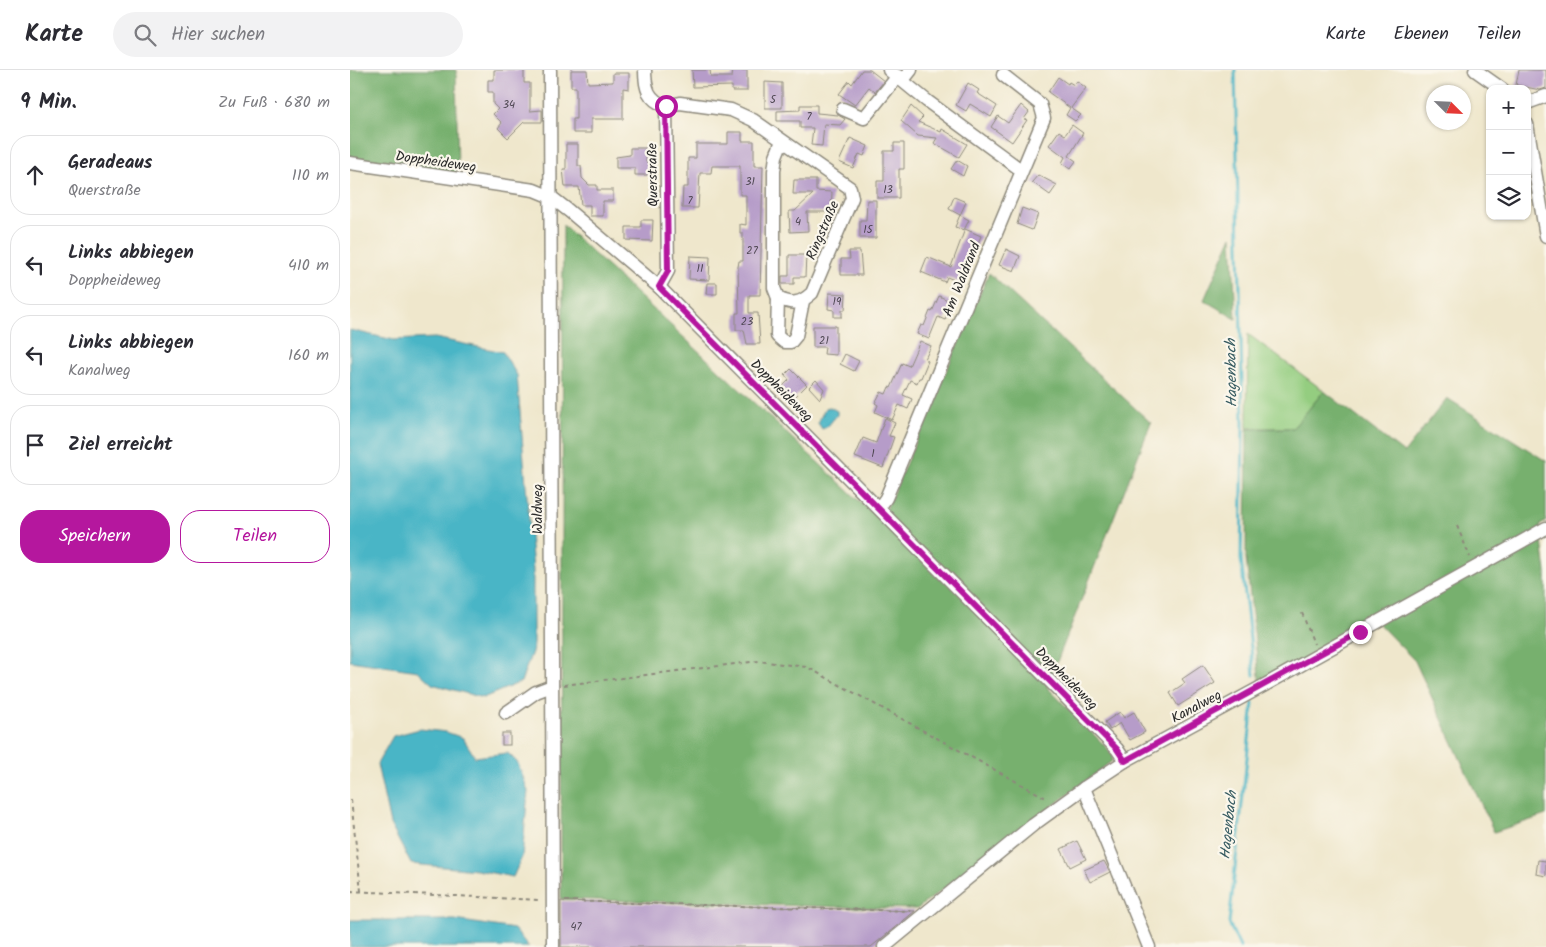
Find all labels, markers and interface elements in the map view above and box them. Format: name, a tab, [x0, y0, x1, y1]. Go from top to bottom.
search box	[113, 12, 463, 57]
text: Karte	[25, 15, 83, 54]
text: Hier suchen	[171, 20, 265, 50]
text: Karte	[1325, 20, 1366, 49]
text: Ebenen	[1394, 20, 1449, 49]
text: Teilen	[1477, 20, 1521, 49]
icon: search	[131, 21, 159, 49]
north arrow	[1426, 85, 1471, 130]
map controls	[1486, 85, 1531, 220]
button: +	[1486, 85, 1531, 130]
text: 9 Min.	[20, 86, 77, 119]
text: Zu Fuß · 680 m	[218, 90, 330, 115]
house number: 5	[770, 91, 777, 109]
route start	[655, 95, 678, 118]
house number: 34	[503, 96, 515, 114]
house number: 7	[806, 108, 812, 126]
button: −	[1486, 130, 1531, 175]
street label: Querstraße	[641, 142, 665, 207]
street label: Doppheideweg	[394, 145, 478, 179]
text: Geradeaus	[68, 148, 153, 178]
icon: ahead	[21, 161, 49, 189]
text: 110 m	[292, 163, 329, 188]
house number: 31	[745, 173, 755, 191]
button: layers	[1486, 175, 1531, 220]
text: Querstraße	[68, 178, 141, 203]
house number: 13	[883, 181, 893, 199]
house number: 7	[687, 192, 693, 210]
street label: Ringstraße	[801, 197, 846, 264]
house number: 4	[795, 213, 801, 231]
house number: 15	[863, 221, 874, 239]
text: Links abbiegen	[68, 238, 194, 268]
street label: Am Waldrand	[937, 238, 987, 320]
house number: 27	[746, 242, 759, 260]
icon: left	[21, 251, 49, 279]
text: 410 m	[288, 253, 329, 278]
house number: 11	[697, 260, 703, 278]
text: Doppheideweg	[68, 268, 161, 293]
house number: 19	[833, 293, 842, 311]
house number: 23	[741, 313, 753, 331]
text: Links abbiegen	[68, 328, 194, 358]
house number: 21	[819, 332, 829, 350]
water label: Hagenbach	[1219, 337, 1245, 407]
icon: left	[21, 341, 49, 369]
text: 160 m	[288, 343, 329, 368]
street label: Doppheideweg	[745, 354, 818, 427]
text: Kanalweg	[68, 358, 130, 383]
text: Ziel erreicht	[68, 430, 173, 460]
icon: arrive	[21, 431, 49, 459]
house number: 1	[871, 445, 875, 463]
street label: Waldweg	[527, 484, 549, 534]
button: Speichern	[20, 510, 170, 563]
button: Teilen	[180, 510, 330, 563]
route end	[1349, 621, 1372, 644]
street label: Doppheideweg	[1030, 642, 1103, 715]
street label: Kanalweg	[1167, 684, 1226, 729]
water label: Hagenbach	[1213, 788, 1245, 860]
house number: 47	[570, 918, 582, 936]

